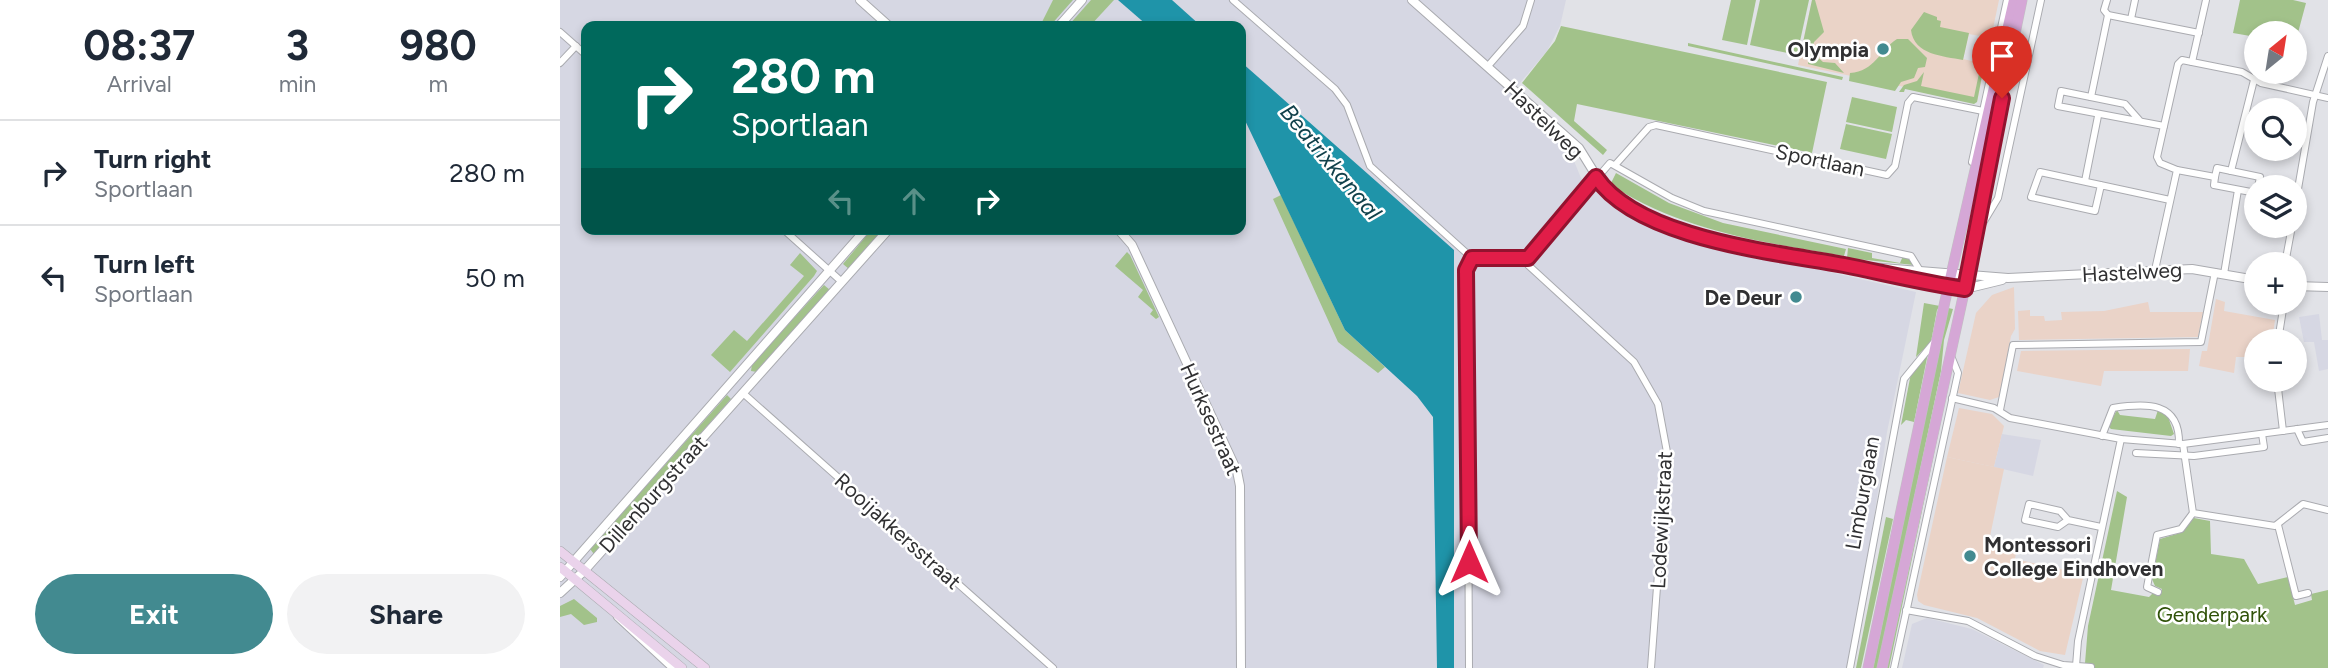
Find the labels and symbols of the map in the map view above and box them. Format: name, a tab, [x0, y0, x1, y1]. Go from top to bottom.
north arrow	[2244, 21, 2306, 84]
pin	[1972, 26, 2032, 98]
place label: Olympia	[1788, 37, 1869, 62]
marker: Olympia	[1875, 41, 1891, 57]
street label: Hastelweg	[1499, 76, 1589, 164]
water label: Beatrixkanaal	[1274, 98, 1388, 226]
street label: Sportlaan	[1773, 138, 1867, 182]
street label: Hastelweg	[2081, 257, 2183, 287]
place label: De Deur	[1704, 285, 1782, 310]
marker: De Deur	[1788, 289, 1804, 305]
street label: Hurksestraat	[1175, 359, 1247, 479]
street label: Dillenburgstraat	[594, 430, 712, 558]
street label: Limburglaan	[1840, 434, 1884, 552]
street label: Lodewijkstraat	[1645, 450, 1677, 590]
street label: Rooijakkersstraat	[830, 468, 966, 594]
position arrow	[1432, 525, 1506, 599]
place label: Montessori College Eindhoven	[1984, 532, 2164, 581]
marker: Montessori College Eindhoven	[1962, 548, 1978, 564]
park label: Genderpark	[2157, 602, 2268, 627]

